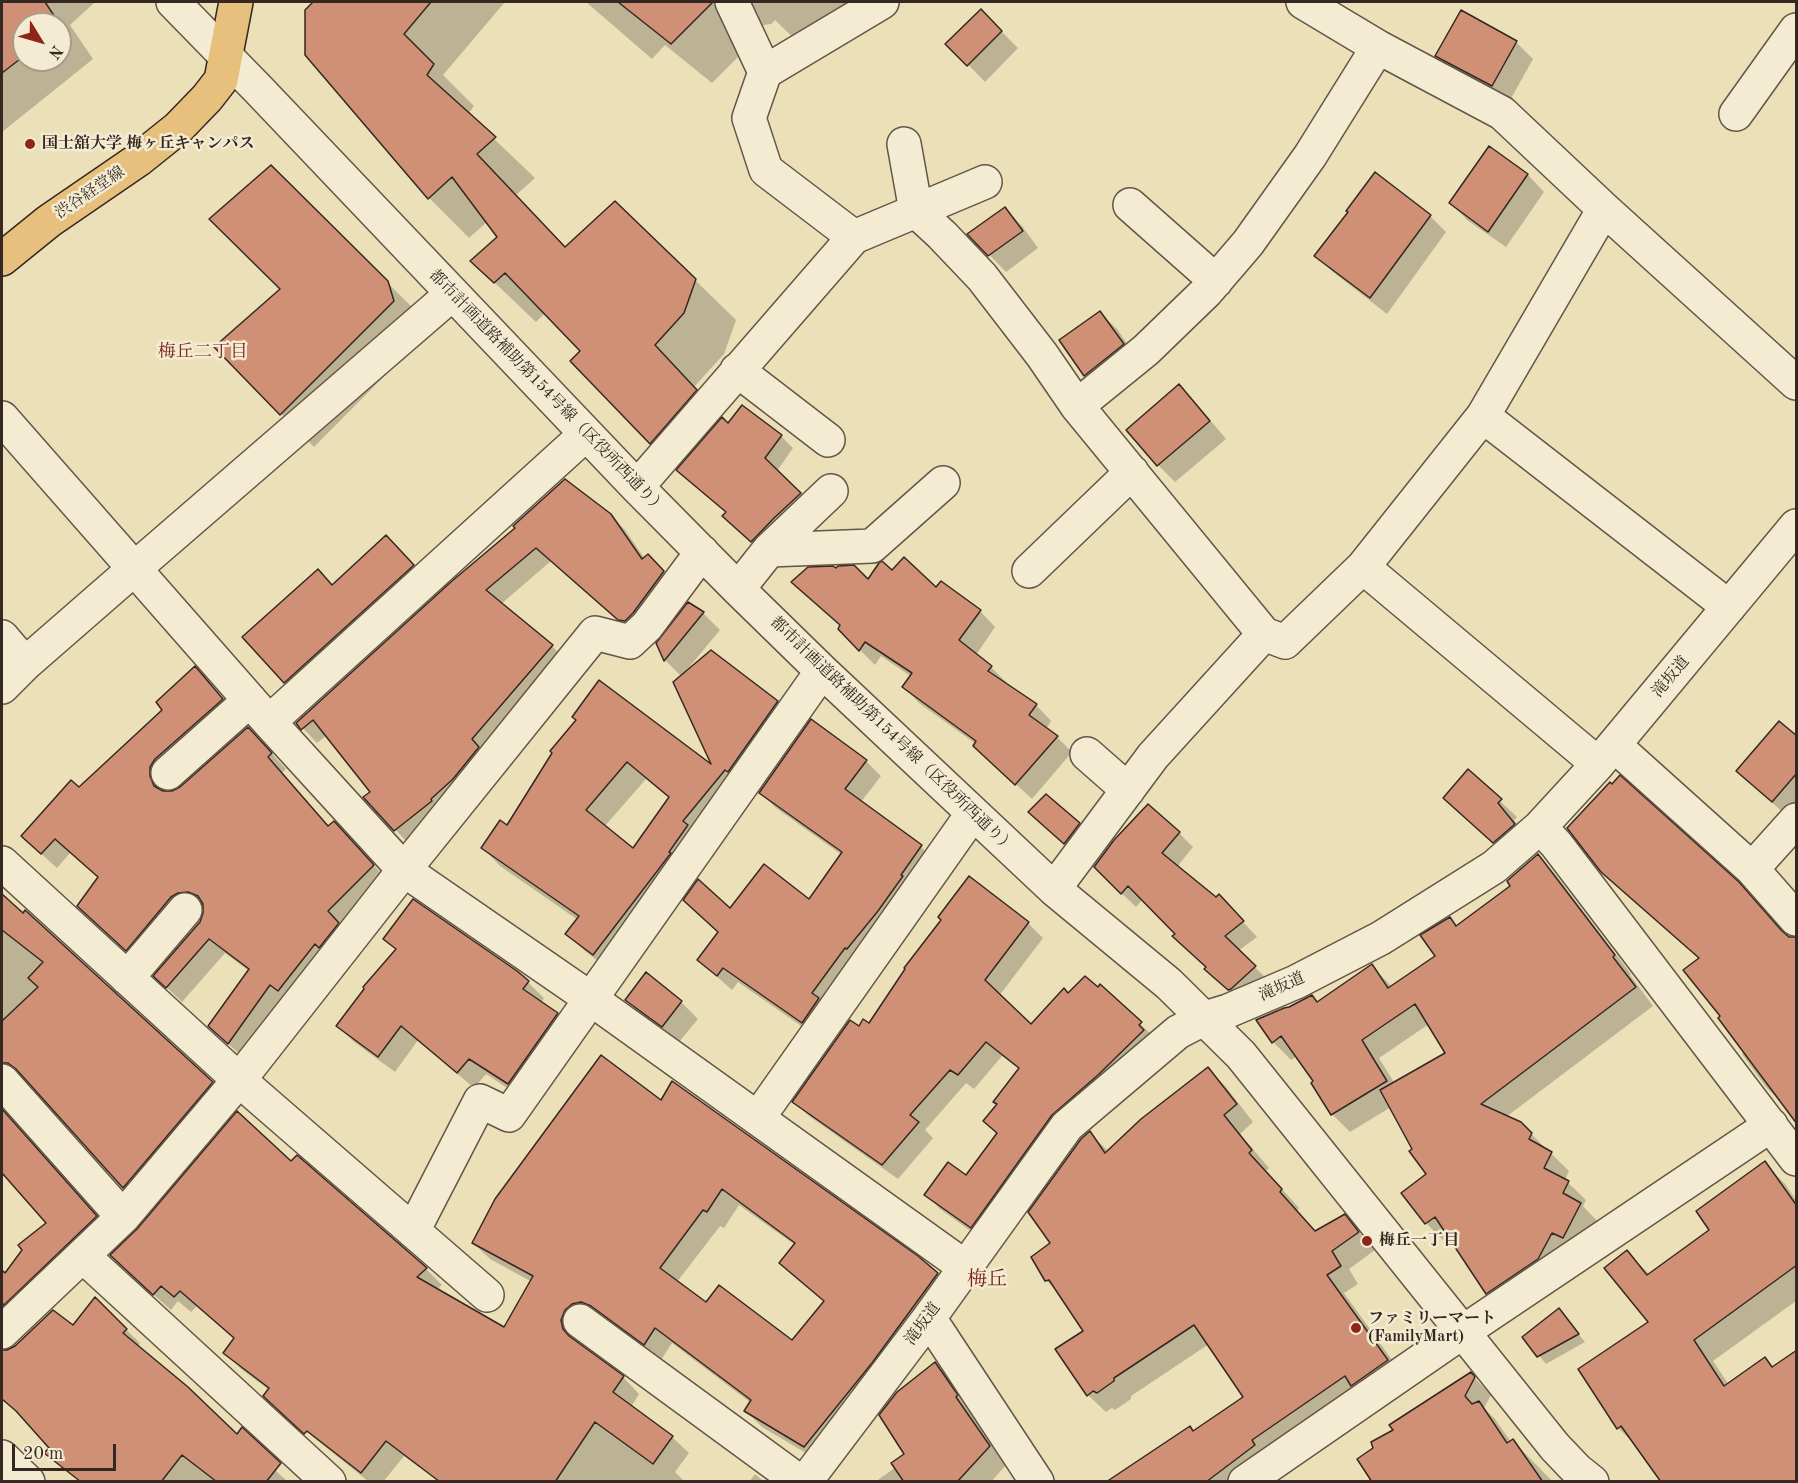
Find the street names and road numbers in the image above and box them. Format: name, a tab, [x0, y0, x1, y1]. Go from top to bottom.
street label: 渋谷経堂線	[51, 163, 129, 223]
street label: 都市計画道路補助第154号線（区役所西通り）	[425, 266, 669, 518]
street label: 都市計画道路補助第154号線（区役所西通り）	[766, 613, 1018, 857]
street label: 滝坂道	[1648, 652, 1694, 702]
street label: 滝坂道	[1256, 968, 1308, 1006]
street label: 滝坂道	[901, 1299, 945, 1349]

